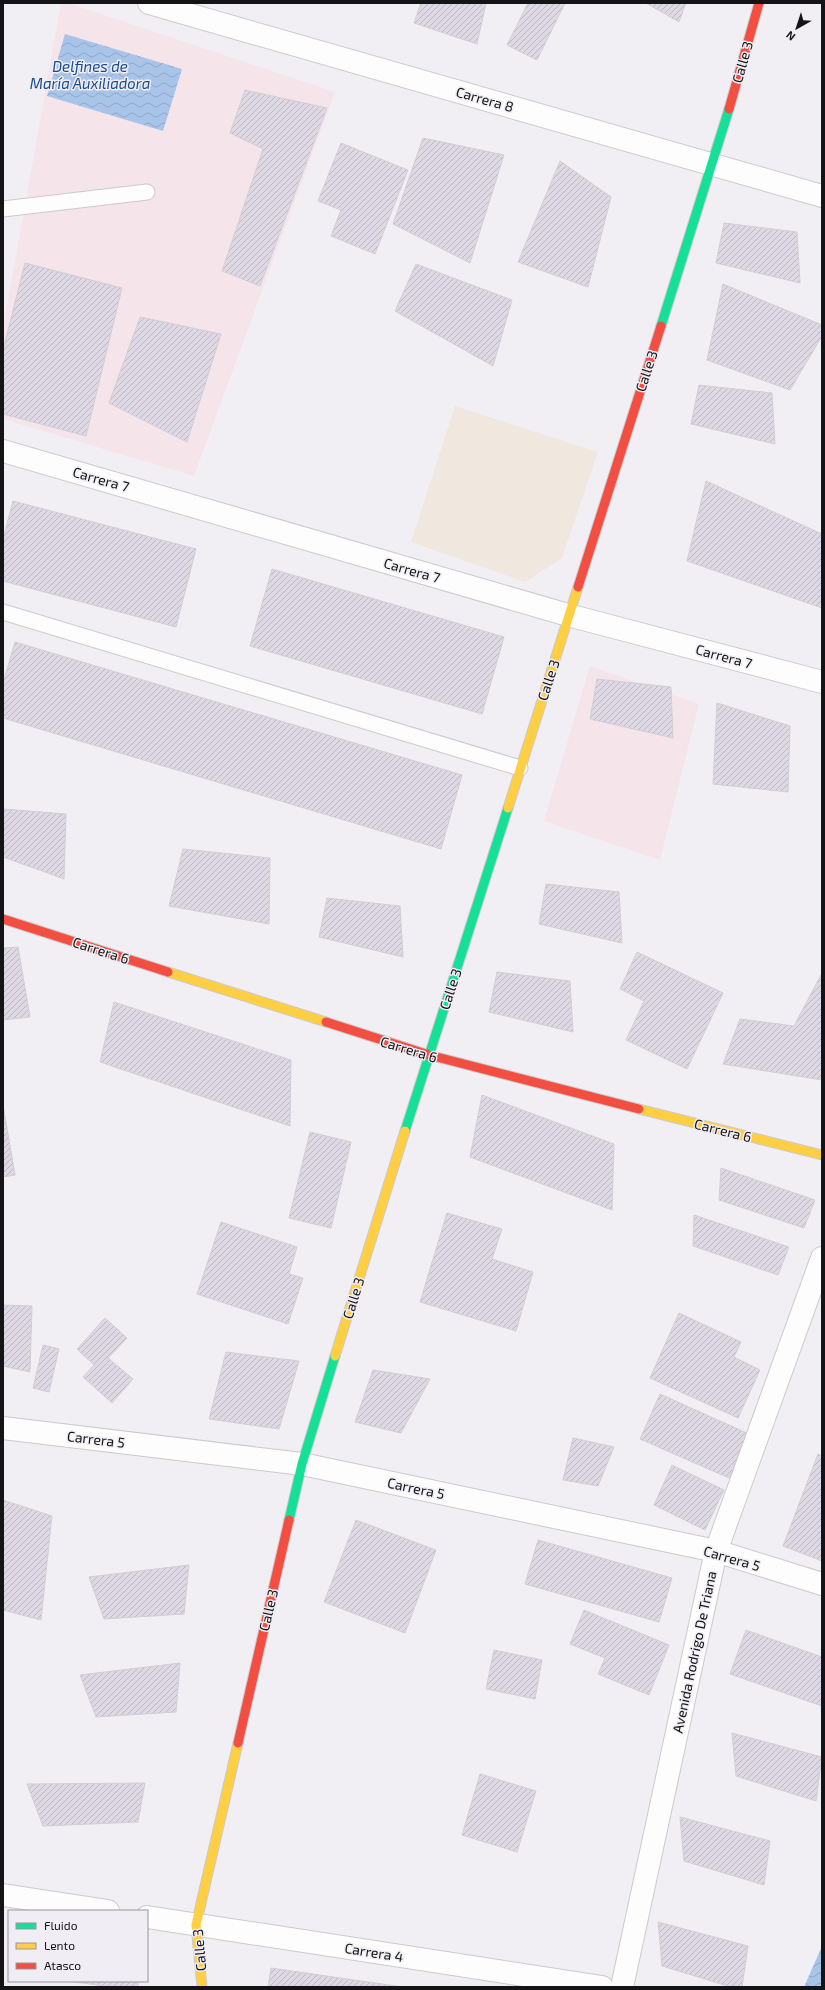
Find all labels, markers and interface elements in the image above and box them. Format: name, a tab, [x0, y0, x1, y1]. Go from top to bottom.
north arrow	[777, 8, 817, 48]
text: N	[783, 29, 798, 44]
street label: Calle 3	[728, 39, 756, 85]
water label: Delfines de María Auxiliadora	[30, 57, 150, 92]
street label: Carrera 8	[454, 83, 516, 115]
street label: Calle 3	[631, 348, 661, 394]
street label: Carrera 7	[71, 463, 131, 495]
street label: Carrera 7	[382, 554, 442, 586]
street label: Carrera 7	[694, 640, 754, 672]
street label: Calle 3	[533, 657, 563, 703]
street label: Carrera 6	[70, 933, 132, 967]
street label: Calle 3	[435, 966, 465, 1012]
street label: Carrera 6	[378, 1032, 440, 1066]
street label: Carrera 6	[692, 1115, 754, 1145]
street label: Calle 3	[339, 1275, 367, 1321]
street label: Carrera 5	[66, 1427, 126, 1451]
street label: Carrera 5	[386, 1474, 446, 1502]
street label: Carrera 5	[702, 1542, 762, 1574]
street label: Avenida Rodrigo De Triana	[669, 1569, 719, 1735]
street label: Calle 3	[255, 1587, 281, 1633]
legend	[8, 1910, 148, 1982]
text: Fluido	[44, 1918, 78, 1932]
street label: Calle 3	[189, 1928, 209, 1972]
text: Lento	[44, 1938, 75, 1952]
street label: Carrera 4	[343, 1939, 405, 1965]
text: Atasco	[44, 1958, 81, 1972]

